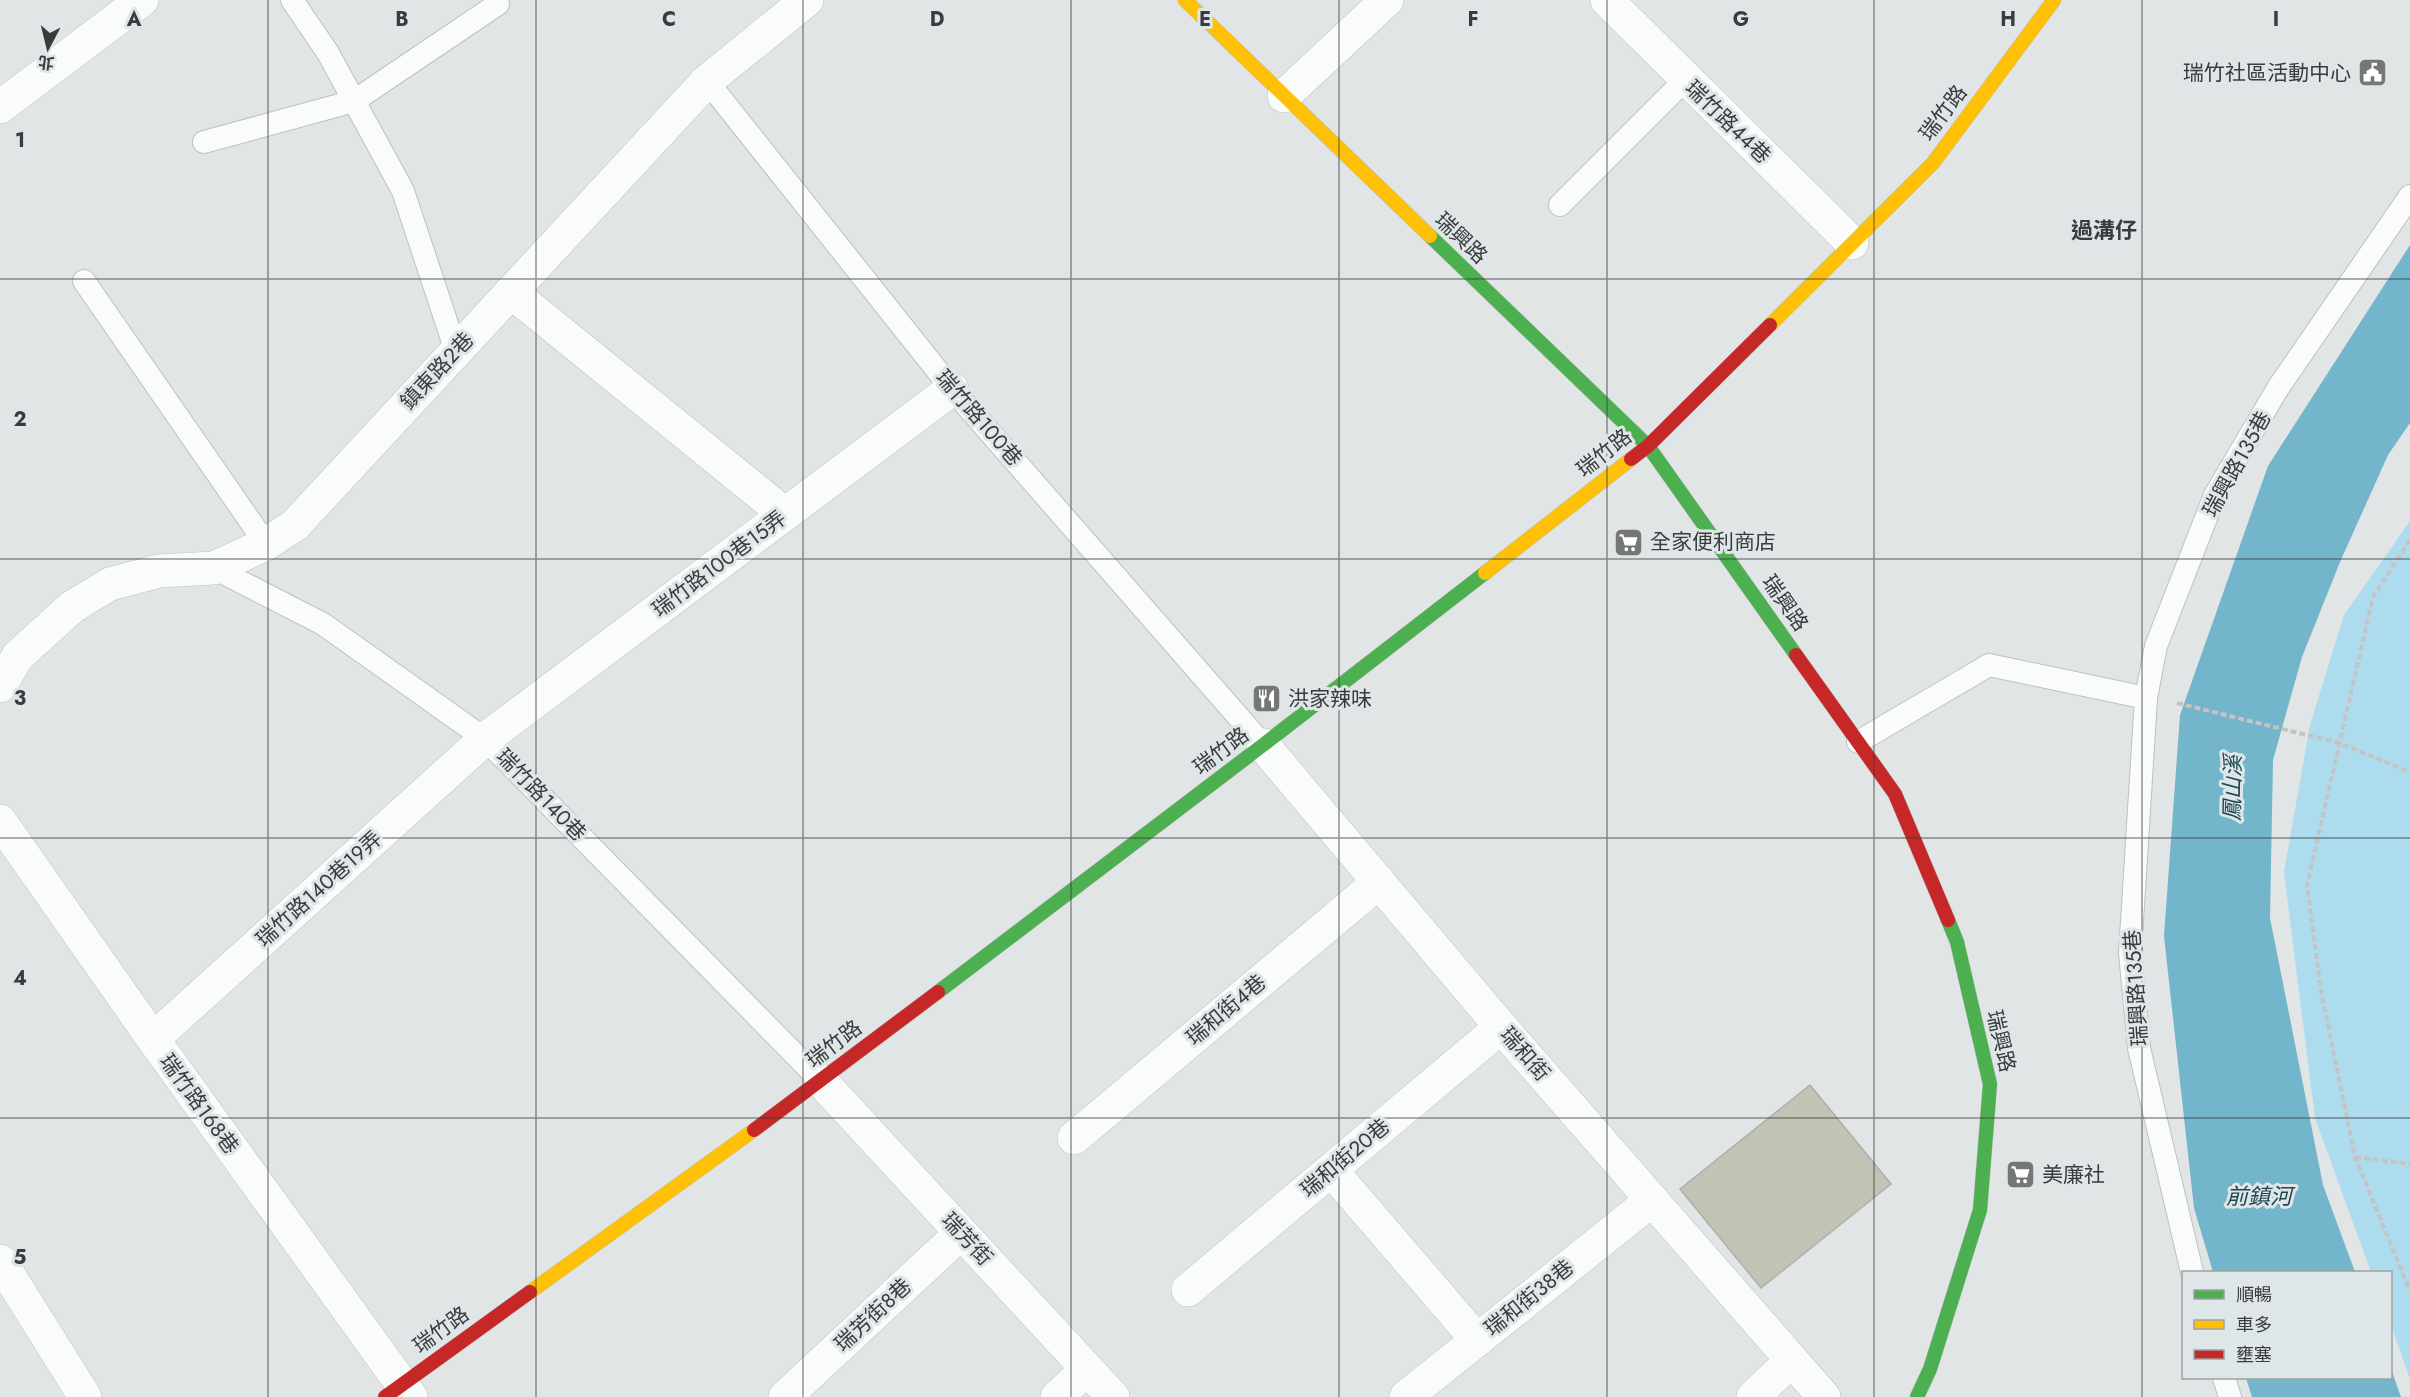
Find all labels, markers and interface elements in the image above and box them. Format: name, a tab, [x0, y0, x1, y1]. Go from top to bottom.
text: A	[126, 5, 142, 34]
text: B	[395, 5, 409, 34]
text: C	[662, 5, 676, 34]
text: D	[930, 5, 944, 34]
text: E	[1199, 5, 1211, 34]
text: F	[1467, 5, 1479, 34]
text: G	[1733, 5, 1749, 34]
text: H	[2000, 5, 2016, 34]
text: I	[2273, 5, 2279, 34]
north arrow	[18, 18, 78, 78]
text: 北	[37, 50, 56, 75]
public building icon: 瑞竹社區活動中心	[2356, 57, 2388, 89]
place label: 瑞竹社區活動中心	[2183, 58, 2351, 88]
street label: 瑞竹路44巷	[1679, 74, 1777, 170]
street label: 瑞竹路	[1912, 79, 1974, 147]
text: 1	[15, 126, 25, 155]
street label: 瑞興路	[1428, 205, 1494, 271]
district label: 過溝仔	[2071, 214, 2137, 246]
street label: 鎮東路2巷	[393, 326, 481, 416]
street label: 瑞竹路100巷	[929, 363, 1029, 473]
text: 2	[13, 405, 27, 434]
street label: 瑞興路135巷	[2196, 406, 2278, 522]
street label: 瑞竹路	[1570, 422, 1638, 484]
street label: 瑞竹路100巷15弄	[646, 504, 792, 624]
supermarket icon: 全家便利商店	[1613, 526, 1645, 558]
place label: 全家便利商店	[1650, 527, 1776, 557]
street label: 瑞興路	[1755, 569, 1815, 637]
restaurant icon: 洪家辣味	[1251, 683, 1283, 715]
text: 3	[14, 684, 26, 713]
place label: 洪家辣味	[1288, 684, 1372, 714]
street label: 瑞竹路	[1187, 720, 1255, 782]
street label: 瑞竹路140巷	[489, 742, 593, 848]
water label: 鳳山溪	[2215, 752, 2249, 821]
street label: 瑞竹路140巷19弄	[249, 824, 389, 954]
street label: 瑞興路135巷	[2117, 929, 2155, 1047]
text: 4	[13, 964, 27, 993]
street label: 瑞和街4巷	[1179, 968, 1273, 1052]
street label: 瑞興路	[1979, 1007, 2023, 1075]
street label: 瑞竹路	[800, 1013, 868, 1075]
street label: 瑞和街	[1493, 1020, 1557, 1088]
street label: 瑞竹路168巷	[152, 1048, 246, 1160]
street label: 瑞和街20巷	[1294, 1112, 1396, 1204]
supermarket icon: 美廉社	[2005, 1159, 2037, 1191]
place label: 美廉社	[2042, 1160, 2105, 1190]
water label: 前鎮河	[2226, 1180, 2296, 1212]
street label: 瑞芳街	[935, 1206, 999, 1272]
text: 5	[14, 1243, 27, 1272]
street label: 瑞和街38巷	[1478, 1253, 1580, 1343]
street label: 瑞芳街8巷	[828, 1271, 918, 1359]
legend	[2182, 1271, 2392, 1379]
text: 順暢	[2236, 1282, 2272, 1308]
street label: 瑞竹路	[407, 1299, 475, 1361]
text: 車多	[2236, 1312, 2272, 1338]
text: 壅塞	[2236, 1342, 2272, 1368]

